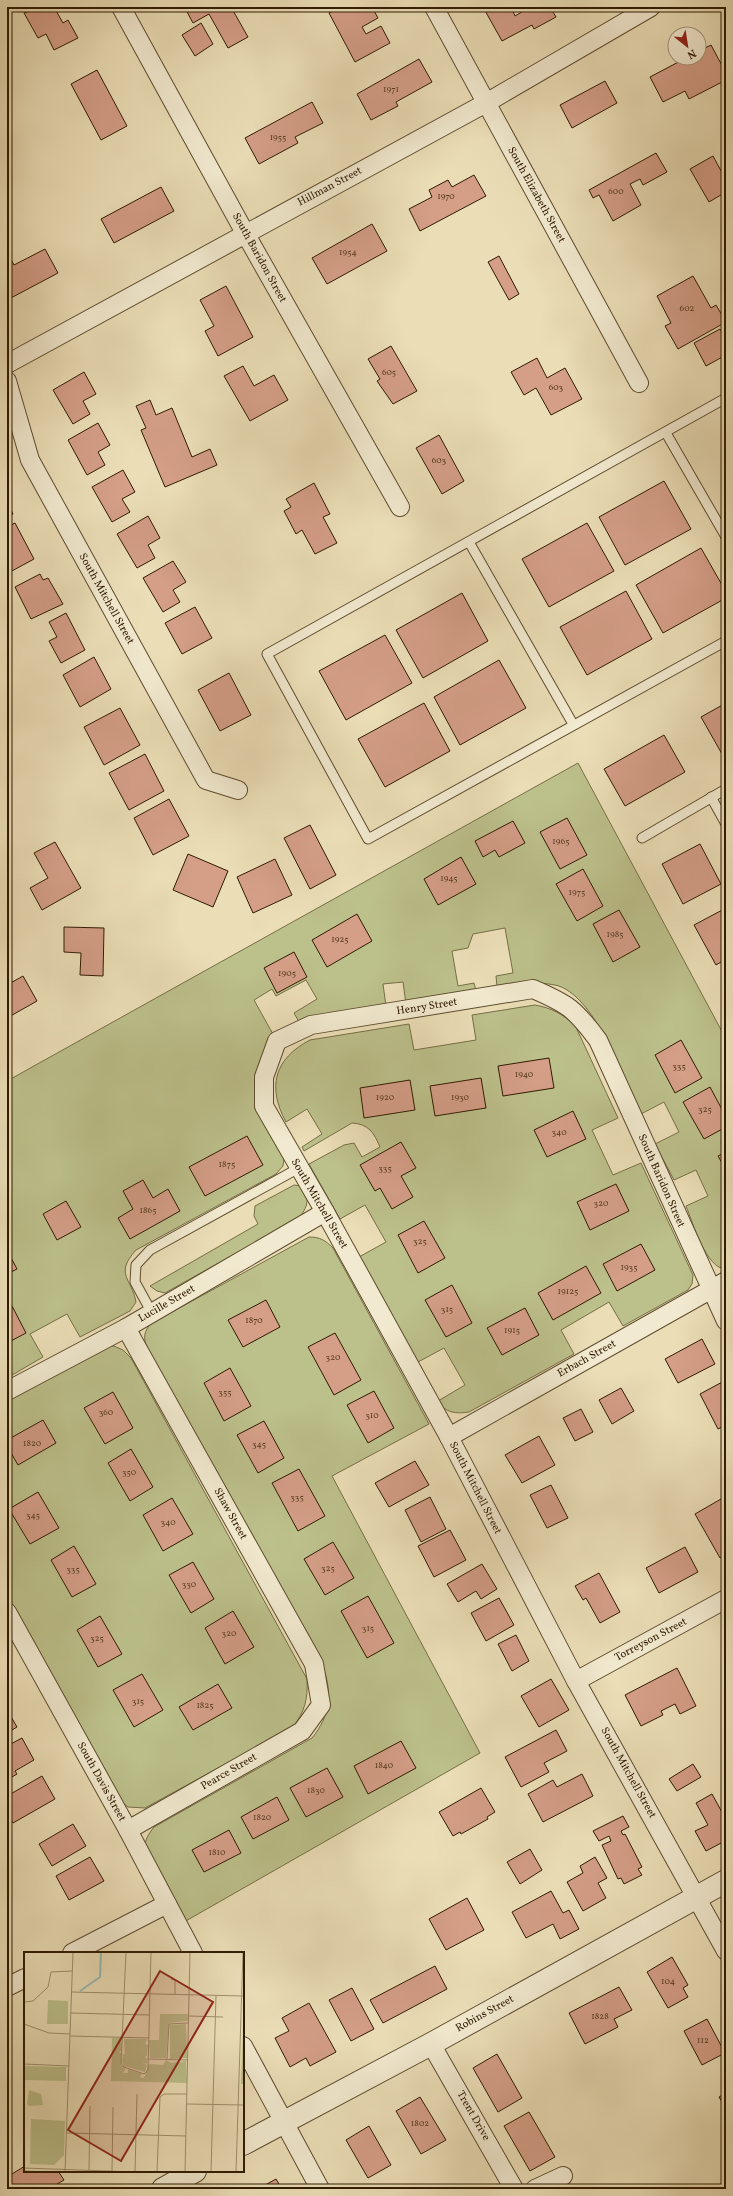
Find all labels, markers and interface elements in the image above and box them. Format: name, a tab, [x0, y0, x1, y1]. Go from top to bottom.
north arrow	[667, 26, 707, 66]
text: N	[684, 45, 698, 62]
house number: 1971	[383, 83, 399, 96]
house number: 1955	[270, 131, 286, 144]
street label: South Elizabeth Street	[503, 144, 569, 246]
street label: Hillman Street	[295, 164, 365, 210]
house number: 600	[608, 185, 624, 198]
house number: 1970	[437, 190, 455, 203]
street label: South Baridon Street	[228, 210, 290, 306]
house number: 1954	[339, 246, 357, 259]
house number: 602	[680, 302, 695, 315]
house number: 605	[382, 366, 396, 379]
house number: 603	[549, 381, 564, 394]
house number: 603	[432, 454, 447, 467]
street label: South Mitchell Street	[75, 551, 137, 647]
house number: 1965	[552, 835, 570, 848]
house number: 1945	[440, 872, 458, 885]
house number: 1975	[569, 886, 585, 899]
house number: 1985	[607, 928, 623, 941]
house number: 1925	[331, 933, 349, 946]
house number: 1905	[278, 967, 296, 980]
street label: Henry Street	[396, 995, 459, 1019]
house number: 335	[672, 1060, 686, 1073]
house number: 1940	[515, 1068, 534, 1081]
house number: 1920	[376, 1091, 395, 1104]
house number: 1930	[451, 1091, 469, 1104]
house number: 325	[698, 1103, 712, 1116]
house number: 340	[551, 1126, 567, 1139]
street label: South Baridon Street	[634, 1132, 688, 1230]
street label: South Mitchell Street	[287, 1156, 351, 1252]
house number: 1875	[219, 1158, 235, 1171]
house number: 335	[378, 1162, 392, 1175]
house number: 320	[594, 1197, 609, 1210]
house number: 1865	[140, 1204, 156, 1217]
house number: 325	[413, 1235, 427, 1248]
house number: 1935	[621, 1261, 637, 1274]
street label: Lucille Street	[136, 1282, 198, 1326]
house number: 19125	[558, 1285, 578, 1298]
house number: 315	[441, 1303, 453, 1316]
house number: 1870	[245, 1314, 263, 1327]
house number: 1915	[504, 1324, 520, 1337]
street label: Erbach Street	[555, 1337, 619, 1381]
house number: 320	[326, 1351, 341, 1364]
house number: 355	[218, 1386, 232, 1399]
house number: 360	[99, 1406, 114, 1419]
house number: 310	[365, 1409, 379, 1422]
house number: 1820	[23, 1437, 42, 1450]
house number: 345	[252, 1438, 266, 1451]
street label: South Mitchell Street	[445, 1439, 505, 1537]
house number: 350	[122, 1466, 137, 1479]
street label: Shaw Street	[210, 1485, 250, 1543]
house number: 335	[290, 1491, 304, 1504]
house number: 345	[26, 1509, 40, 1522]
house number: 340	[160, 1516, 176, 1529]
house number: 325	[321, 1562, 335, 1575]
house number: 335	[66, 1563, 80, 1576]
house number: 330	[182, 1578, 197, 1591]
street label: Torreyson Street	[612, 1615, 690, 1665]
house number: 315	[362, 1622, 374, 1635]
house number: 320	[222, 1627, 237, 1640]
house number: 325	[90, 1632, 104, 1645]
house number: 315	[132, 1695, 144, 1708]
house number: 1825	[196, 1699, 214, 1712]
street label: South Mitchell Street	[597, 1725, 659, 1821]
street label: South Davis Street	[73, 1740, 129, 1825]
street label: Pearce Street	[198, 1750, 260, 1794]
house number: 1840	[375, 1759, 394, 1772]
house number: 1830	[307, 1784, 326, 1797]
house number: 1820	[253, 1811, 272, 1824]
house number: 1810	[209, 1846, 226, 1859]
inset map	[24, 1952, 244, 2172]
house number: 104	[661, 1975, 675, 1988]
street label: Robins Street	[453, 1992, 517, 2036]
house number: 1828	[591, 2010, 609, 2023]
house number: 112	[697, 2034, 709, 2047]
street label: Trent Drive	[453, 2088, 493, 2144]
house number: 1802	[411, 2117, 429, 2130]

